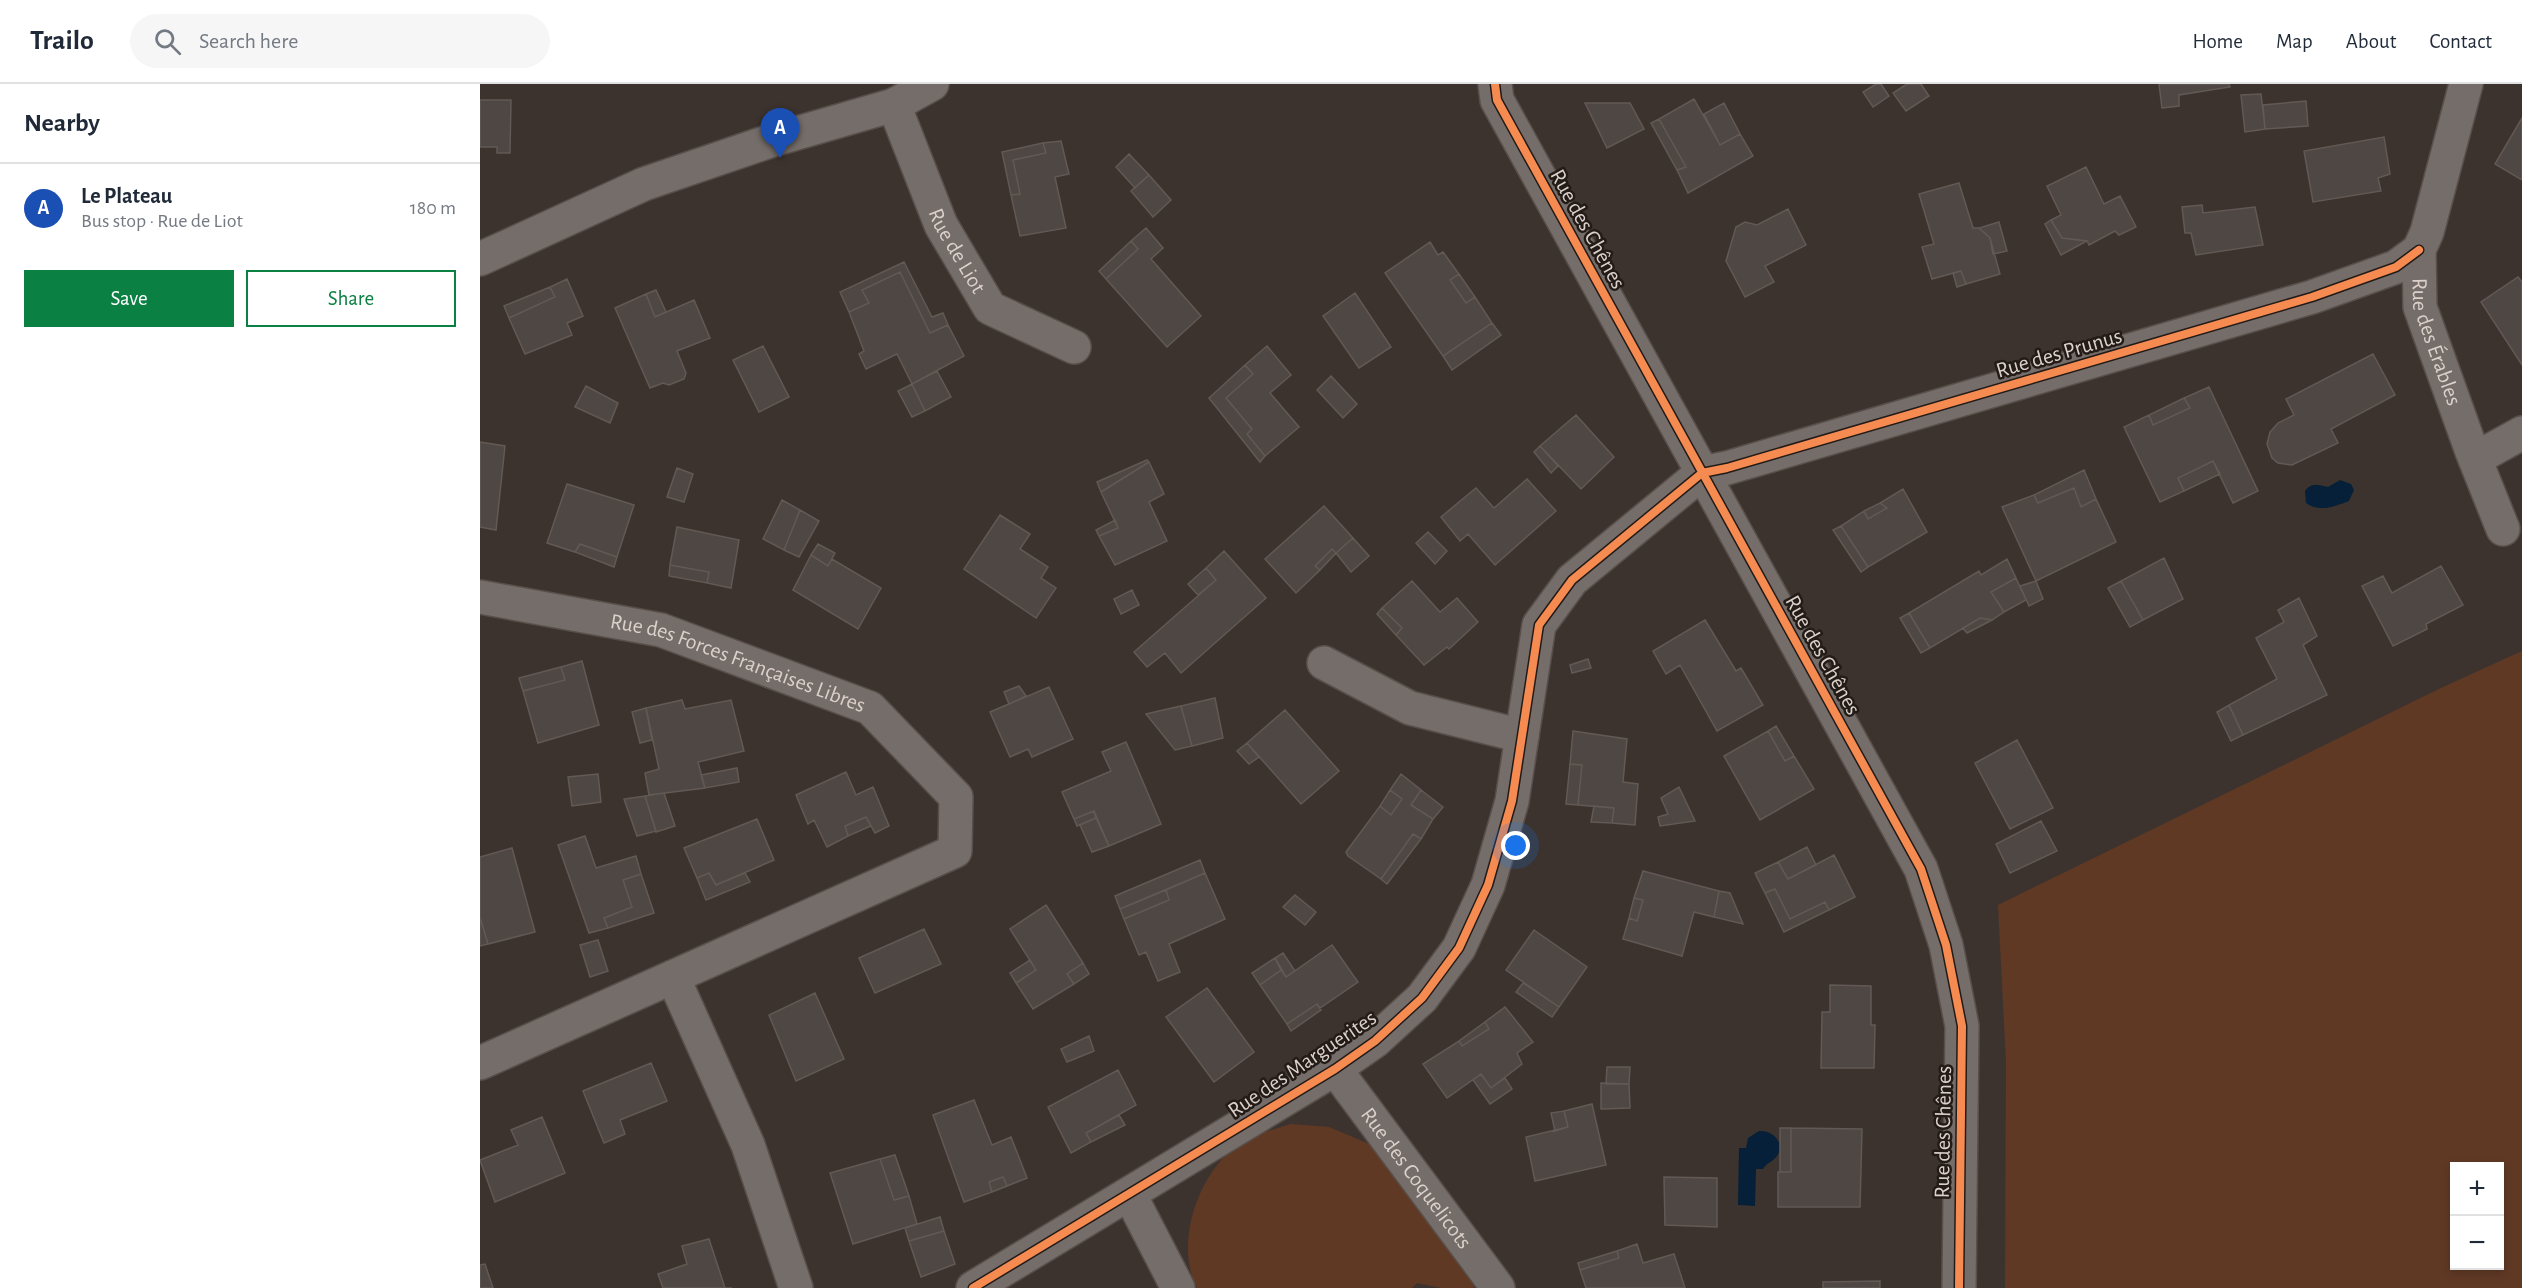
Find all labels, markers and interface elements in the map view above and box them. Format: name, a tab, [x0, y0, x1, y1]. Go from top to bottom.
search box	[130, 14, 550, 68]
icon: search	[151, 25, 184, 58]
text: Trailo	[30, 27, 94, 55]
text: Search here	[199, 30, 298, 52]
text: Home	[2192, 31, 2243, 52]
text: Map	[2276, 31, 2313, 52]
text: About	[2346, 31, 2396, 52]
text: Contact	[2429, 31, 2492, 52]
pin: A	[760, 109, 800, 158]
text: Nearby	[24, 110, 100, 136]
street label: Rue des Chênes	[1546, 166, 1630, 292]
text: Le Plateau	[81, 185, 172, 207]
text: A	[38, 198, 50, 218]
text: 180 m	[410, 198, 456, 218]
street label: Rue de Liot	[925, 205, 990, 297]
text: Bus stop · Rue de Liot	[81, 211, 243, 231]
button: Save	[24, 270, 234, 327]
button: Share	[246, 270, 456, 327]
street label: Rue des Érables	[2408, 278, 2465, 408]
street label: Rue des Prunus	[1993, 325, 2125, 381]
street label: Rue des Chênes	[1781, 592, 1865, 718]
street label: Rue des Forces Françaises Libres	[609, 610, 869, 716]
your location	[1501, 831, 1530, 860]
street label: Rue des Marguerites	[1224, 1006, 1380, 1122]
street label: Rue des Chênes	[1931, 1065, 1955, 1199]
street label: Rue des Coquelicots	[1357, 1103, 1476, 1253]
map controls	[2450, 1162, 2504, 1270]
button: +	[2450, 1162, 2504, 1216]
button: −	[2450, 1216, 2504, 1270]

